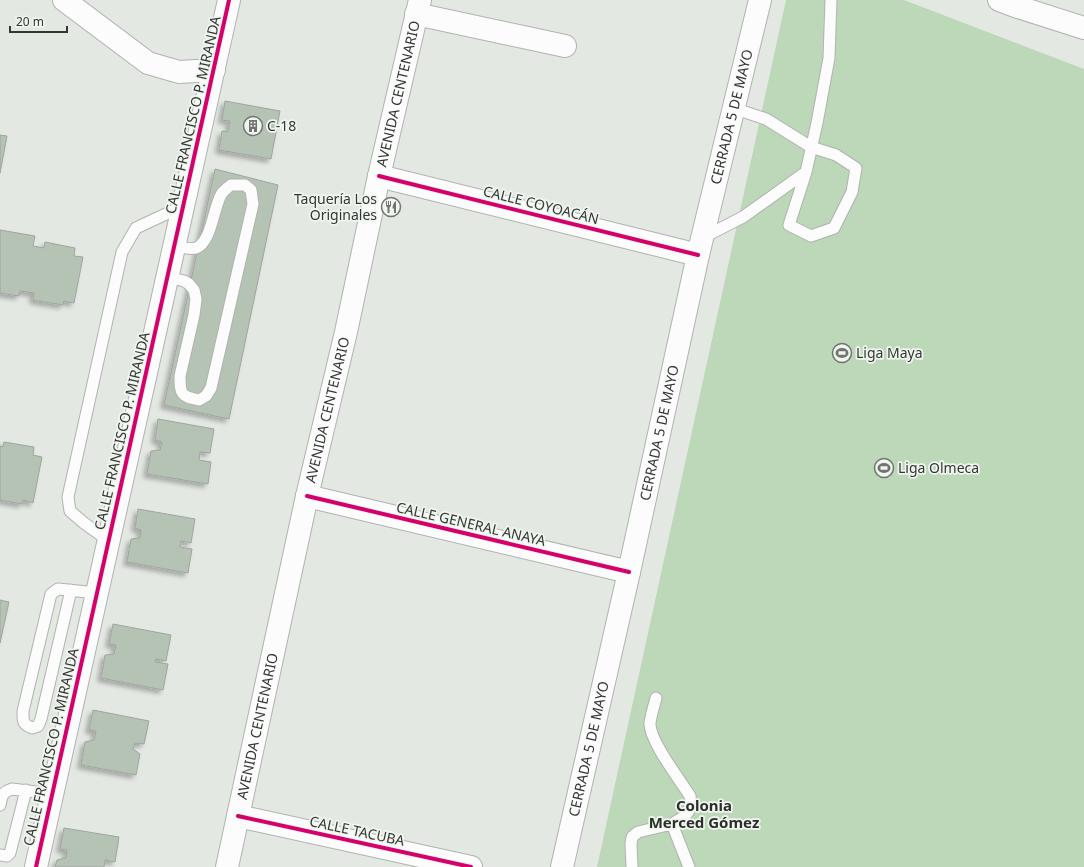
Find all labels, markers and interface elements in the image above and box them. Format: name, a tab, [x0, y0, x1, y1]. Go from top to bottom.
scale bar	[10, 8, 67, 34]
text: 20 m	[16, 13, 44, 30]
street label: CALLE FRANCISCO P. MIRANDA	[160, 14, 225, 216]
street label: AVENIDA CENTENARIO	[371, 19, 424, 169]
street label: CERRADA 5 DE MAYO	[706, 47, 757, 186]
building icon: C-18	[242, 115, 264, 137]
place label: C-18	[267, 116, 296, 135]
street label: CALLE COYOACÁN	[481, 181, 601, 228]
place label: Taquería Los Originales	[294, 189, 377, 224]
restaurant icon: Taquería Los Originales	[380, 196, 402, 218]
street label: CALLE FRANCISCO P. MIRANDA	[89, 330, 154, 532]
street label: AVENIDA CENTENARIO	[300, 335, 354, 485]
sports icon: Liga Maya	[831, 342, 853, 364]
place label: Liga Maya	[856, 343, 923, 362]
street label: CERRADA 5 DE MAYO	[635, 363, 683, 502]
sports icon: Liga Olmeca	[873, 457, 895, 479]
place label: Liga Olmeca	[898, 458, 979, 477]
street label: CALLE GENERAL ANAYA	[395, 497, 548, 550]
street label: CALLE FRANCISCO P. MIRANDA	[18, 646, 83, 848]
street label: AVENIDA CENTENARIO	[232, 651, 282, 801]
street label: CERRADA 5 DE MAYO	[564, 679, 613, 818]
district label: Colonia Merced Gómez	[649, 795, 759, 832]
street label: CALLE TACUBA	[308, 811, 406, 850]

